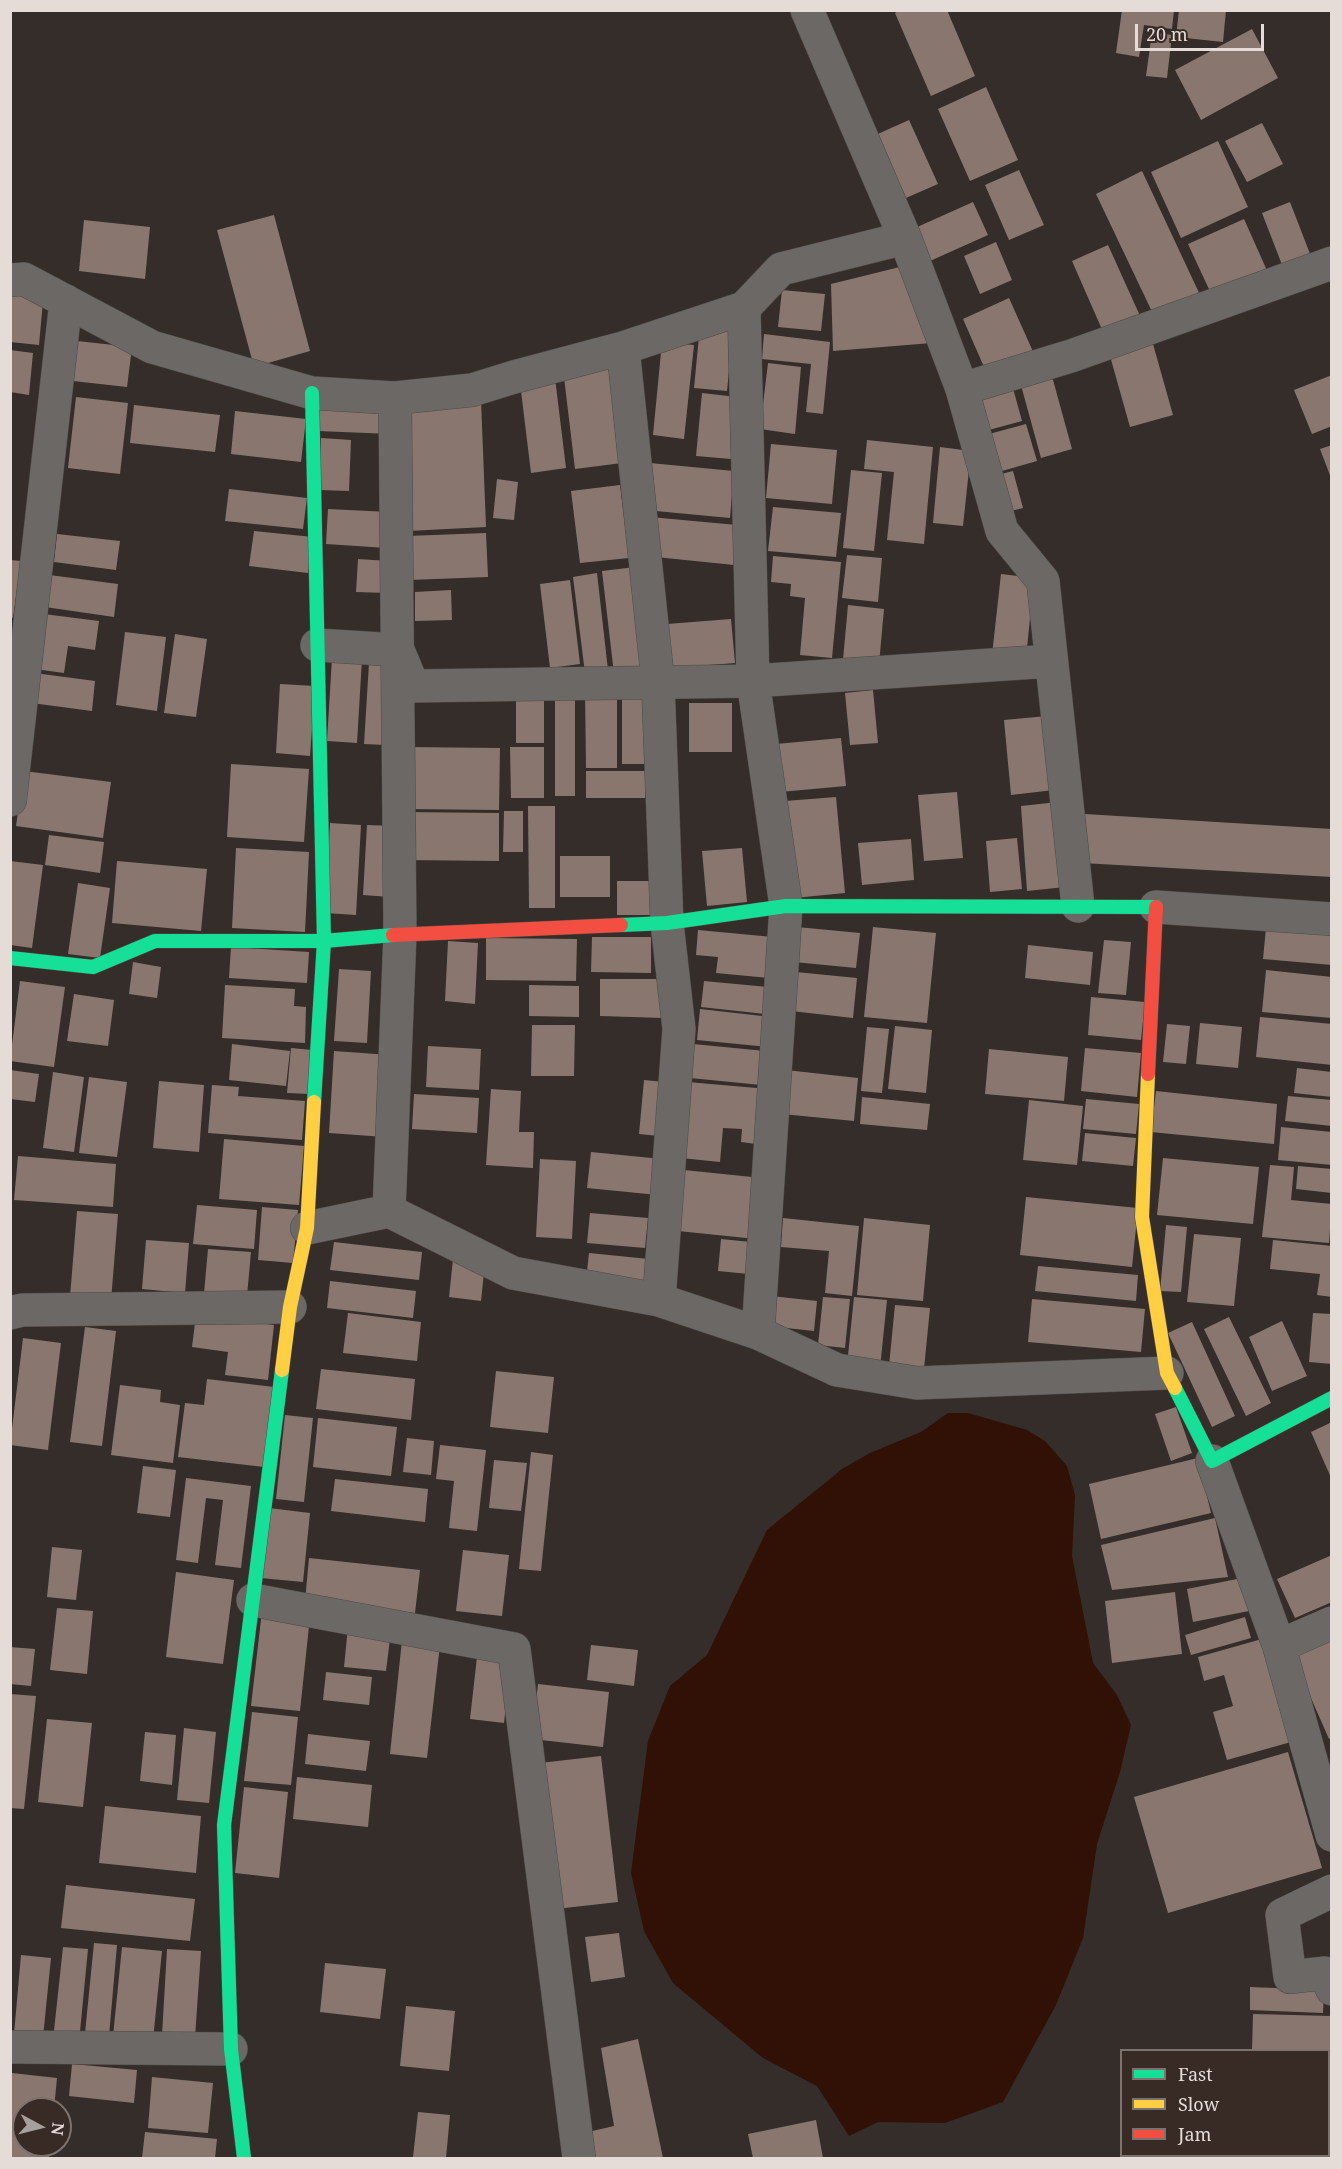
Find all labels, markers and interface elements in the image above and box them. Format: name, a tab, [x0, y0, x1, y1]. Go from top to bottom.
scale bar	[1138, 12, 1267, 50]
text: 20 m	[1146, 22, 1188, 46]
legend	[1120, 2049, 1330, 2157]
text: Fast	[1178, 2062, 1213, 2086]
text: Slow	[1178, 2092, 1219, 2116]
north arrow	[12, 2097, 72, 2157]
text: N	[46, 2121, 70, 2137]
text: Jam	[1178, 2122, 1212, 2146]

